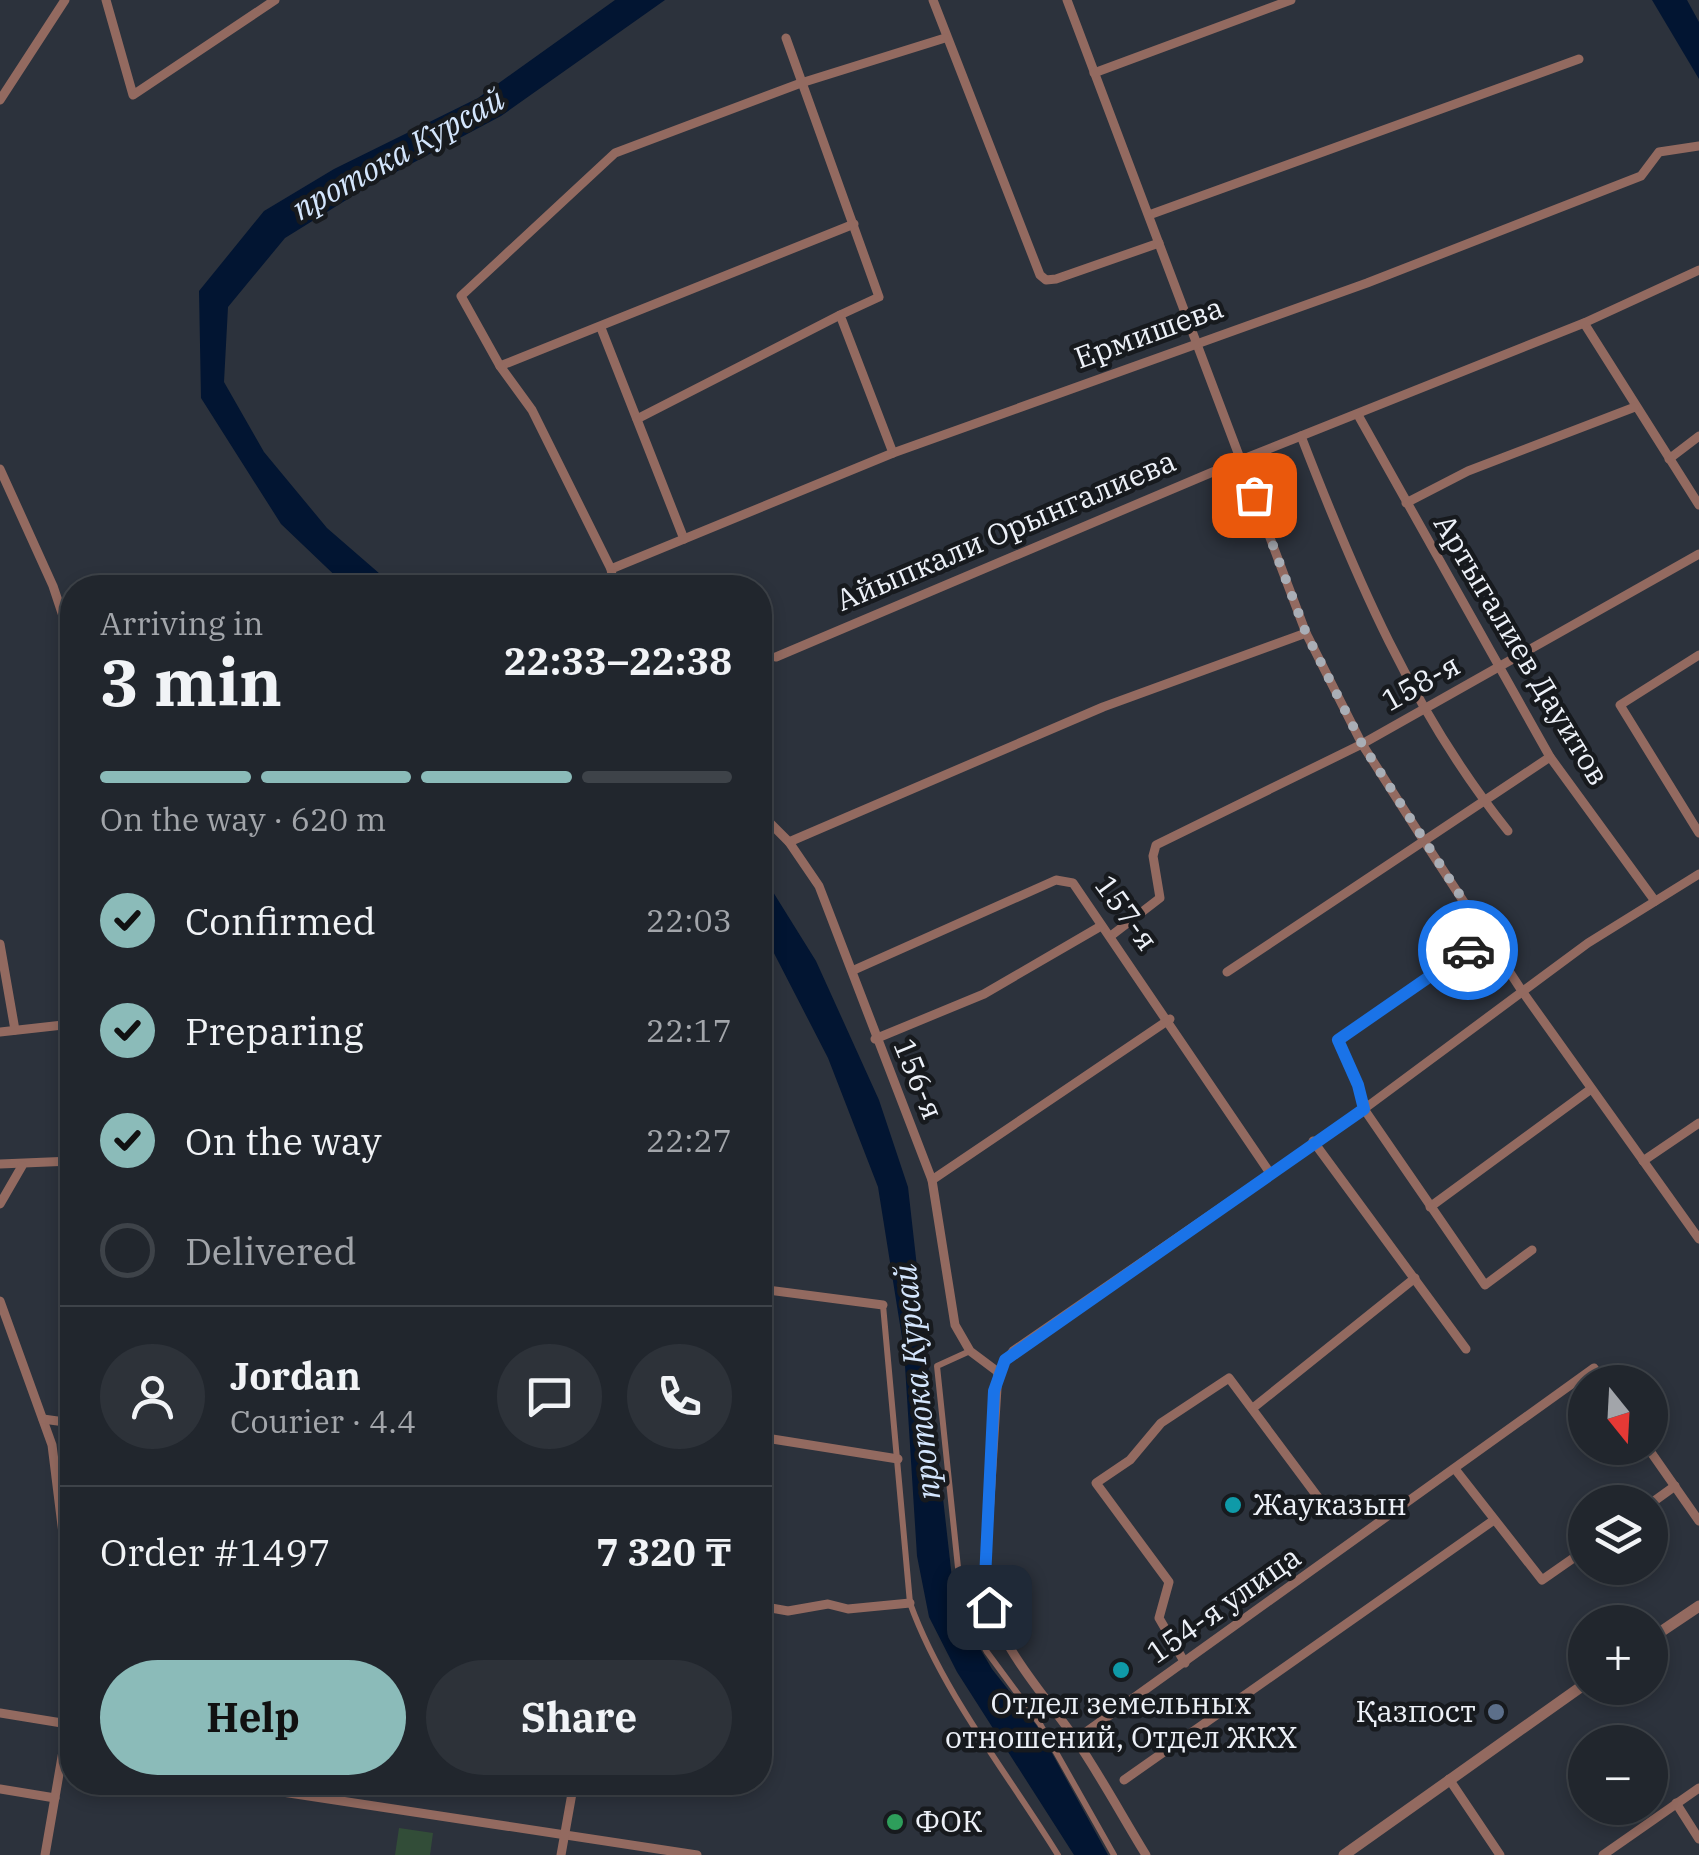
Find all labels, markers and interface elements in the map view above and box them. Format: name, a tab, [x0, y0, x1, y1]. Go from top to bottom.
water label: протока Курсай	[284, 77, 511, 229]
street label: Ермишева	[1069, 287, 1228, 377]
street label: Айыпкали Орынгалиева	[830, 440, 1181, 619]
pin	[1212, 453, 1297, 538]
icon: bag	[1227, 468, 1282, 523]
street label: Артыгалиев Дауитов	[1426, 507, 1619, 792]
text: Arriving in	[100, 602, 263, 644]
text: 22:33–22:38	[504, 636, 732, 685]
text: 3 min	[100, 639, 282, 724]
street label: 158-я	[1374, 644, 1466, 719]
text: On the way · 620 m	[100, 798, 386, 840]
street label: 157-я	[1087, 867, 1168, 957]
icon: check	[100, 893, 155, 948]
text: Confirmed	[185, 896, 376, 945]
text: 22:03	[646, 899, 732, 941]
courier	[1418, 900, 1518, 1000]
icon: car	[1441, 923, 1496, 978]
icon: check	[100, 1003, 155, 1058]
text: Preparing	[185, 1006, 364, 1055]
text: 22:17	[646, 1009, 732, 1051]
street label: 156-я	[886, 1032, 953, 1124]
icon: check	[100, 1113, 155, 1168]
text: On the way	[185, 1116, 382, 1165]
text: 22:27	[646, 1119, 732, 1161]
text: Delivered	[185, 1226, 357, 1275]
water label: протока Курсай	[883, 1262, 949, 1502]
button: person	[100, 1344, 205, 1449]
button: chat	[497, 1344, 602, 1449]
button: phone	[627, 1344, 732, 1449]
text: Jordan	[230, 1351, 361, 1400]
north arrow	[1568, 1365, 1668, 1465]
map controls	[1568, 1365, 1668, 1825]
text: Courier · 4.4	[230, 1400, 416, 1442]
place label: Жауказын	[1253, 1484, 1407, 1523]
button: layers	[1568, 1485, 1668, 1585]
marker: Жауказын	[1222, 1494, 1244, 1516]
text: Order #1497	[100, 1527, 331, 1576]
text: 7 320 ₸	[596, 1527, 732, 1576]
street label: 154-я улица	[1139, 1536, 1308, 1671]
pin	[947, 1565, 1032, 1650]
icon: home	[962, 1580, 1017, 1635]
button: +	[1568, 1605, 1668, 1705]
marker: Отдел земельных отношений, Отдел ЖКХ	[1110, 1659, 1132, 1681]
button: Help	[100, 1660, 406, 1775]
button: Share	[426, 1660, 732, 1775]
place label: Отдел земельных отношений, Отдел ЖКХ	[945, 1683, 1297, 1756]
place label: Қазпост	[1356, 1691, 1476, 1730]
marker: Қазпост	[1485, 1701, 1507, 1723]
button: −	[1568, 1725, 1668, 1825]
place label: ФОК	[915, 1801, 983, 1840]
marker: ФОК	[884, 1811, 906, 1833]

